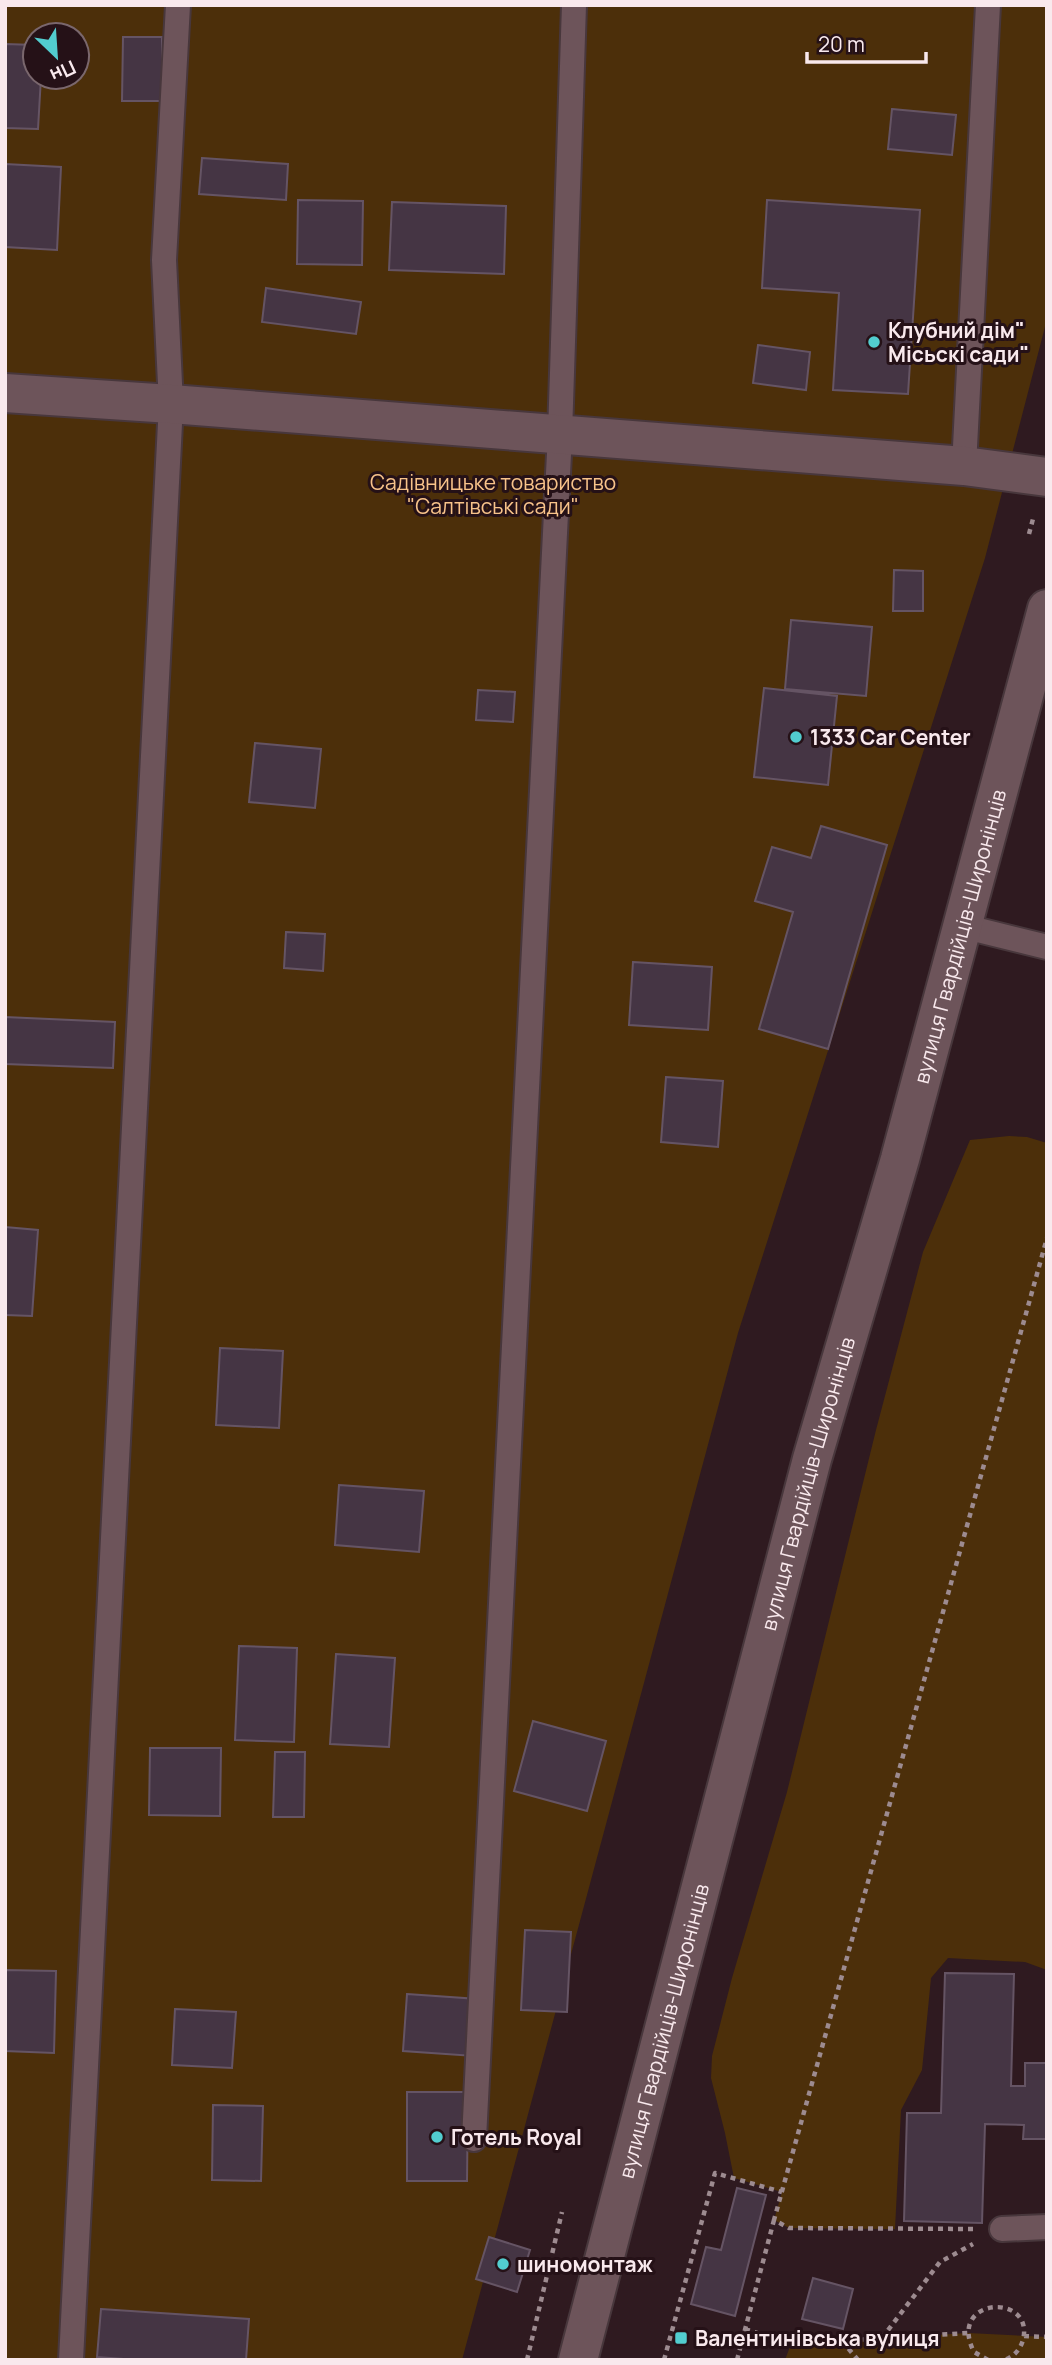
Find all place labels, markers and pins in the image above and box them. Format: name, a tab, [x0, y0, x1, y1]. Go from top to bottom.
place label: Клубний дім" Місьскі сади"	[888, 316, 1029, 368]
marker: Клубний дім" Місьскі сади"	[866, 334, 882, 350]
place label: 1333 Car Center	[810, 723, 971, 751]
marker: 1333 Car Center	[788, 729, 804, 745]
place label: Готель Royal	[451, 2123, 582, 2151]
marker: Готель Royal	[429, 2129, 445, 2145]
place label: шиномонтаж	[517, 2250, 653, 2278]
marker: шиномонтаж	[495, 2256, 511, 2272]
place label: Валентинівська вулиця	[695, 2324, 940, 2352]
marker: Валентинівська вулиця	[673, 2330, 689, 2346]

